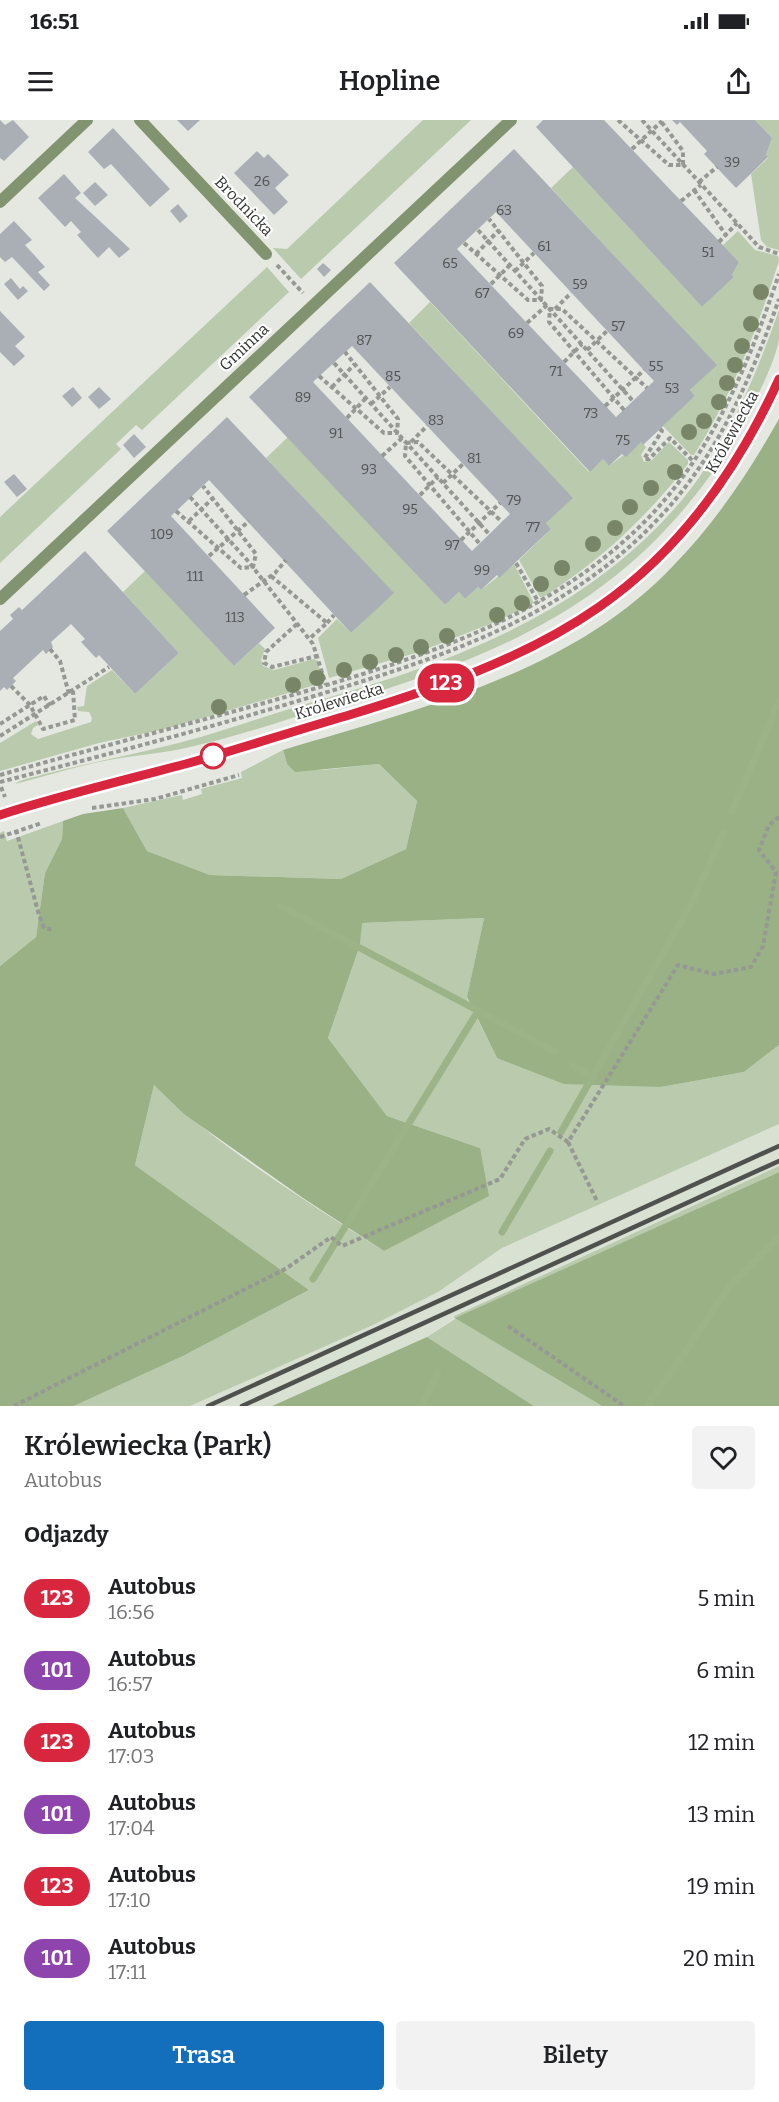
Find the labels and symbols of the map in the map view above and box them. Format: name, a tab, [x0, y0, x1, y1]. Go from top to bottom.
house number: 39	[724, 154, 740, 171]
street label: Brodnicka	[211, 172, 277, 240]
house number: 26	[254, 173, 270, 190]
house number: 63	[496, 202, 512, 219]
house number: 61	[537, 238, 551, 255]
house number: 51	[702, 244, 715, 261]
house number: 65	[442, 255, 458, 272]
house number: 59	[572, 276, 588, 293]
house number: 67	[474, 285, 490, 302]
house number: 57	[611, 318, 625, 335]
street label: Gminna	[215, 319, 273, 375]
house number: 69	[508, 325, 524, 342]
house number: 87	[356, 332, 372, 349]
house number: 55	[649, 358, 663, 375]
house number: 71	[550, 363, 563, 380]
house number: 85	[385, 368, 401, 385]
house number: 53	[664, 380, 680, 397]
street label: Królewiecka	[702, 387, 763, 477]
house number: 89	[295, 389, 311, 406]
house number: 73	[584, 405, 598, 422]
house number: 83	[428, 412, 444, 429]
house number: 91	[329, 425, 343, 442]
house number: 75	[616, 432, 630, 449]
house number: 81	[467, 450, 481, 467]
house number: 93	[361, 461, 377, 478]
house number: 79	[507, 492, 522, 509]
house number: 95	[402, 501, 418, 518]
house number: 77	[526, 519, 540, 536]
house number: 109	[151, 526, 173, 543]
house number: 97	[444, 537, 460, 554]
house number: 99	[474, 562, 490, 579]
house number: 111	[186, 568, 204, 585]
house number: 113	[225, 609, 245, 626]
line badge: 123	[412, 664, 480, 702]
street label: Królewiecka	[292, 678, 386, 723]
unlabelled marker	[200, 743, 226, 769]

